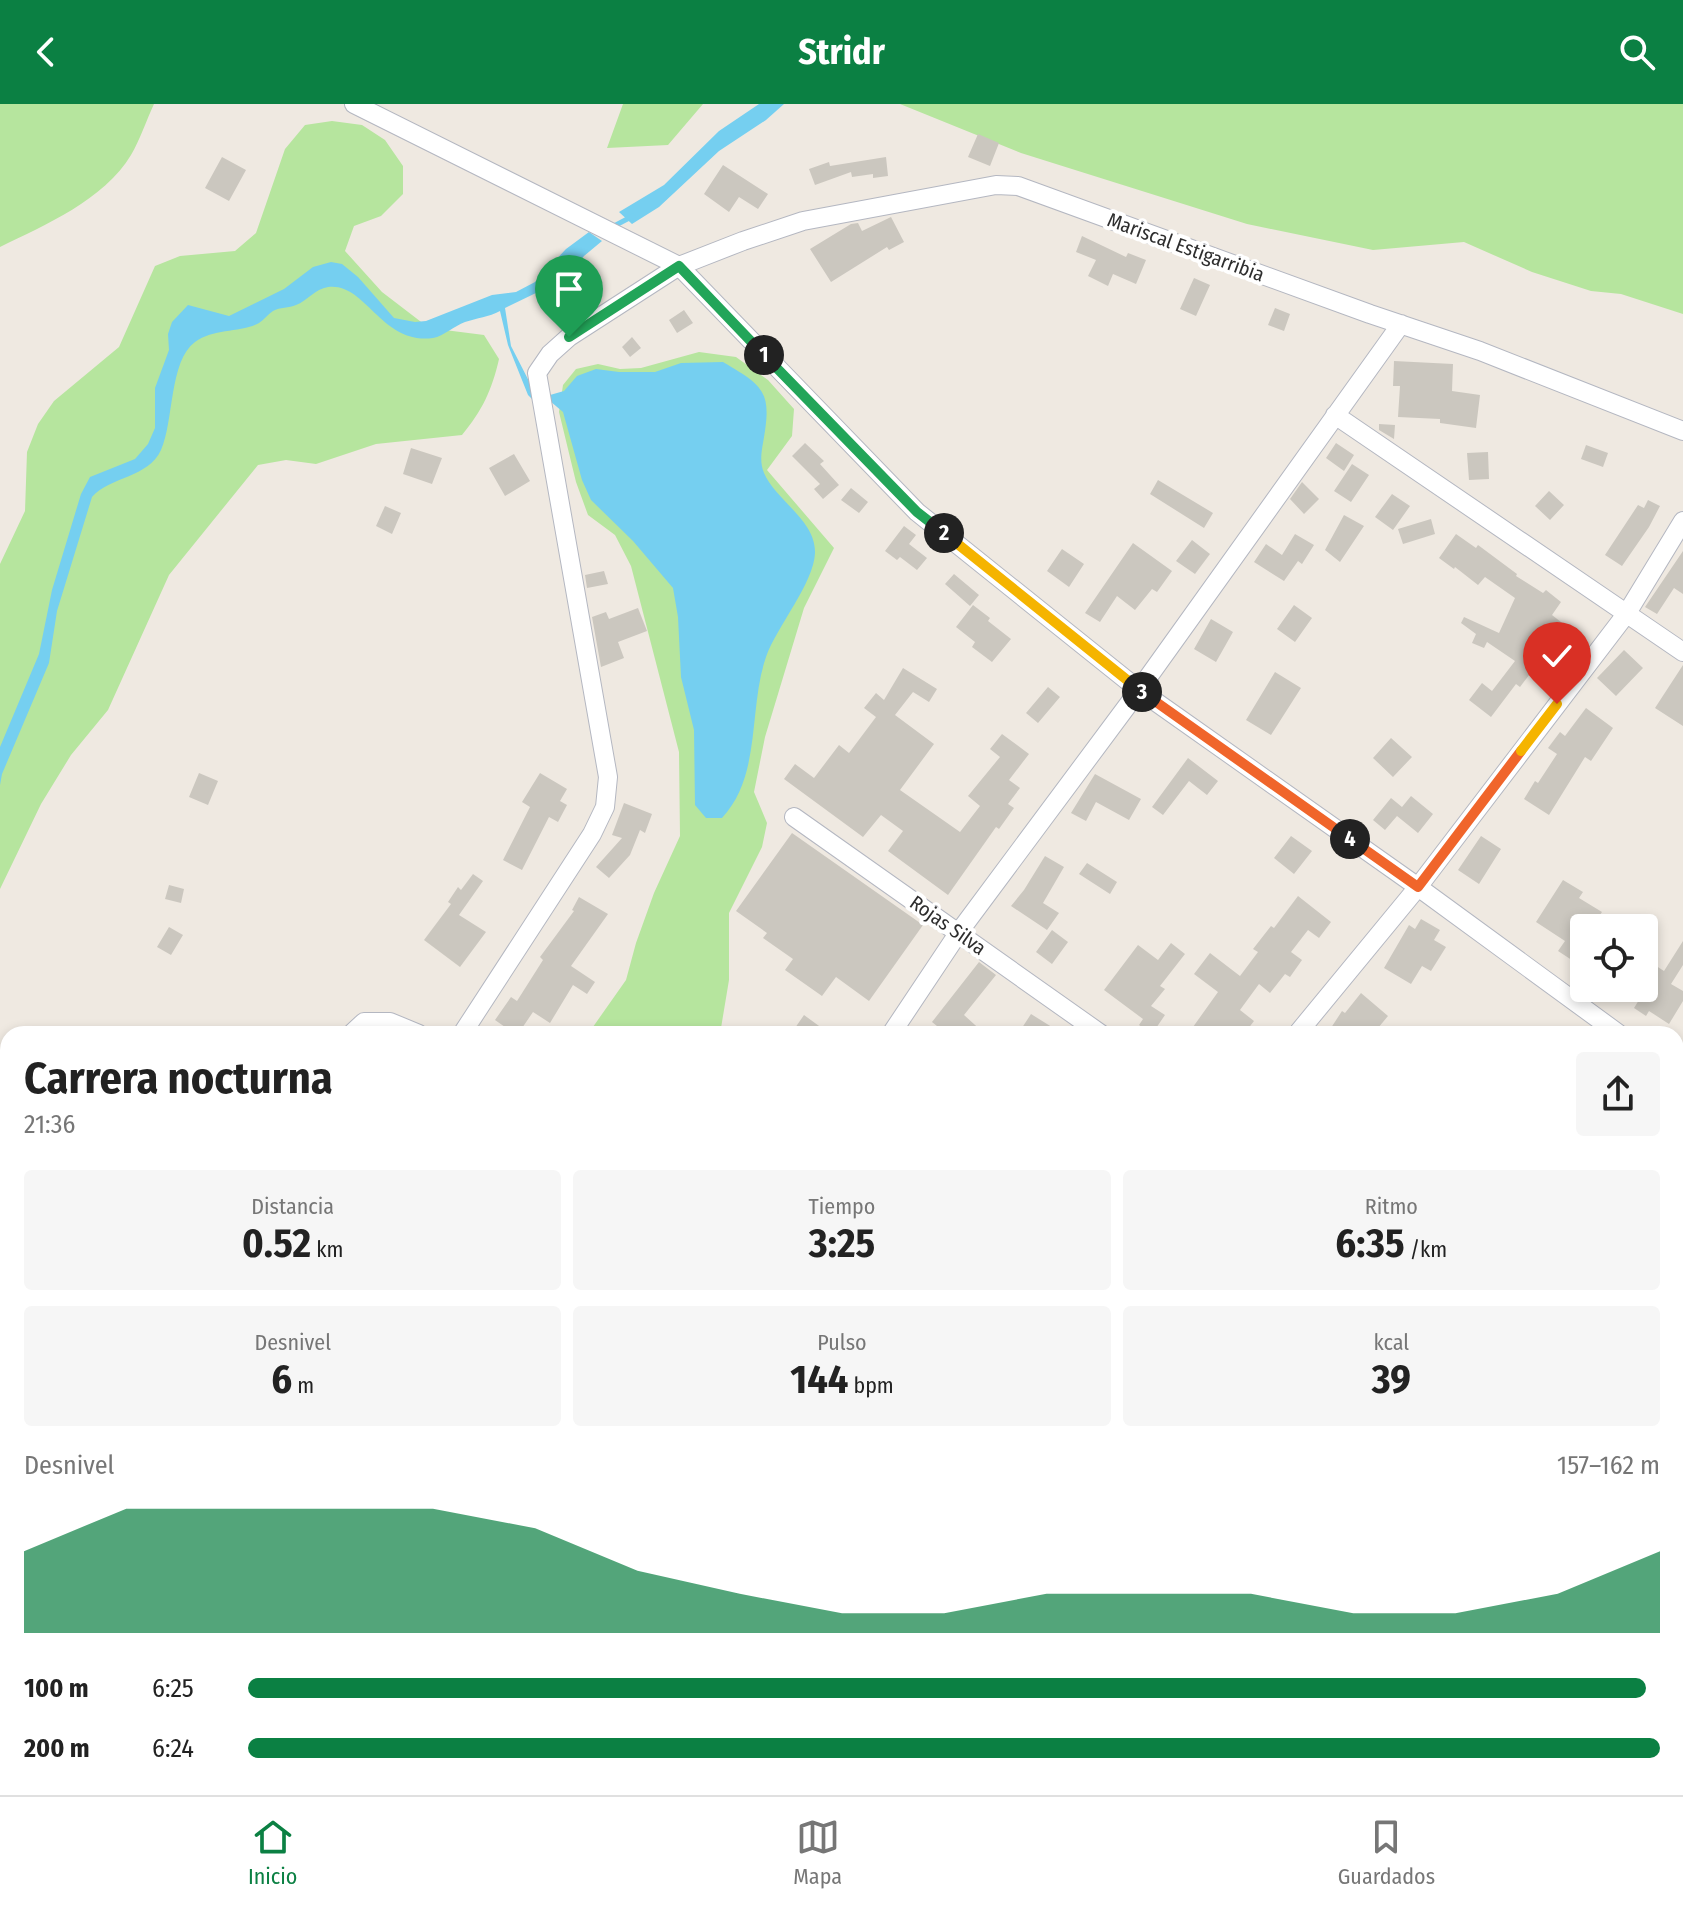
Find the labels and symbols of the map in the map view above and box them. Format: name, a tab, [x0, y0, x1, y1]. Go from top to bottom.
street label: Mariscal Estigarribia	[1104, 207, 1268, 287]
pin	[535, 255, 603, 337]
pin: 1	[744, 335, 784, 375]
pin: 2	[924, 513, 964, 553]
pin	[1523, 622, 1591, 704]
pin: 3	[1122, 672, 1162, 712]
pin: 4	[1330, 819, 1370, 859]
street label: Rojas Silva	[905, 890, 991, 960]

